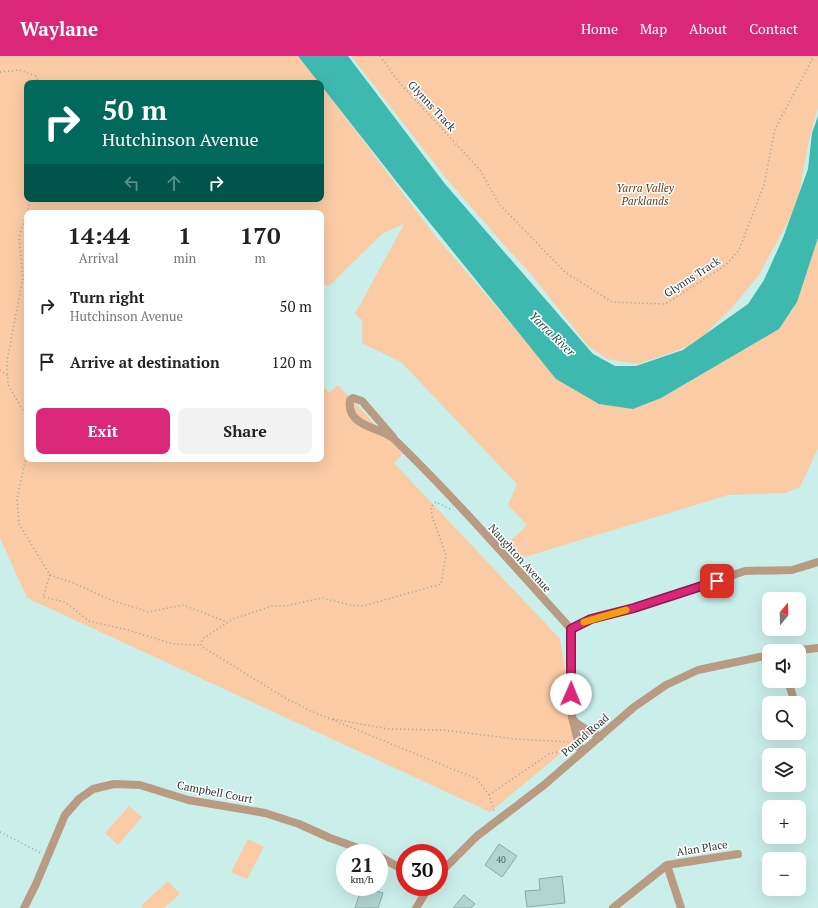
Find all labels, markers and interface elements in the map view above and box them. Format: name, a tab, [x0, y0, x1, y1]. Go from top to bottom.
text: Waylane	[20, 16, 98, 41]
text: Home	[581, 19, 618, 38]
text: Map	[640, 19, 667, 38]
text: About	[689, 19, 727, 38]
text: Contact	[749, 19, 798, 38]
street label: Glynns Track	[405, 78, 459, 134]
text: 50 m	[102, 91, 167, 128]
icon: right	[36, 96, 88, 148]
text: Hutchinson Avenue	[102, 127, 259, 151]
icon: left	[121, 172, 143, 194]
icon: ahead	[163, 172, 185, 194]
icon: right	[205, 172, 227, 194]
park label: Yarra Valley Parklands	[616, 181, 675, 208]
text: 14:44	[67, 219, 130, 251]
text: 1	[178, 219, 192, 251]
text: 170	[240, 219, 280, 251]
text: Arrival	[79, 249, 119, 267]
text: min	[173, 249, 196, 267]
text: m	[255, 249, 266, 267]
street label: Glynns Track	[661, 254, 723, 300]
text: Turn right	[70, 287, 145, 307]
icon: right	[36, 295, 58, 317]
text: 50 m	[279, 296, 312, 316]
text: Hutchinson Avenue	[70, 307, 183, 325]
water label: Yarra River	[526, 308, 579, 360]
icon: arrive	[36, 351, 58, 373]
text: Arrive at destination	[70, 352, 220, 372]
text: 120 m	[271, 352, 312, 372]
button: Exit	[36, 408, 170, 454]
button: Share	[178, 408, 312, 454]
street label: Naughton Avenue	[486, 521, 555, 595]
pin	[700, 564, 734, 598]
icon: arrive	[706, 570, 728, 592]
north arrow	[762, 592, 806, 636]
map controls	[762, 592, 806, 896]
button: sound	[762, 644, 806, 688]
position arrow	[550, 673, 592, 715]
button: search	[762, 696, 806, 740]
street label: Pound Road	[558, 711, 612, 759]
button: layers	[762, 748, 806, 792]
street label: Campbell Court	[176, 778, 254, 806]
button: +	[762, 800, 806, 844]
street label: Alan Place	[675, 837, 729, 859]
speed limit sign: 30	[396, 844, 448, 896]
text: 21	[351, 851, 373, 878]
button: −	[762, 852, 806, 896]
house number: 40	[496, 854, 506, 866]
text: km/h	[350, 873, 374, 886]

